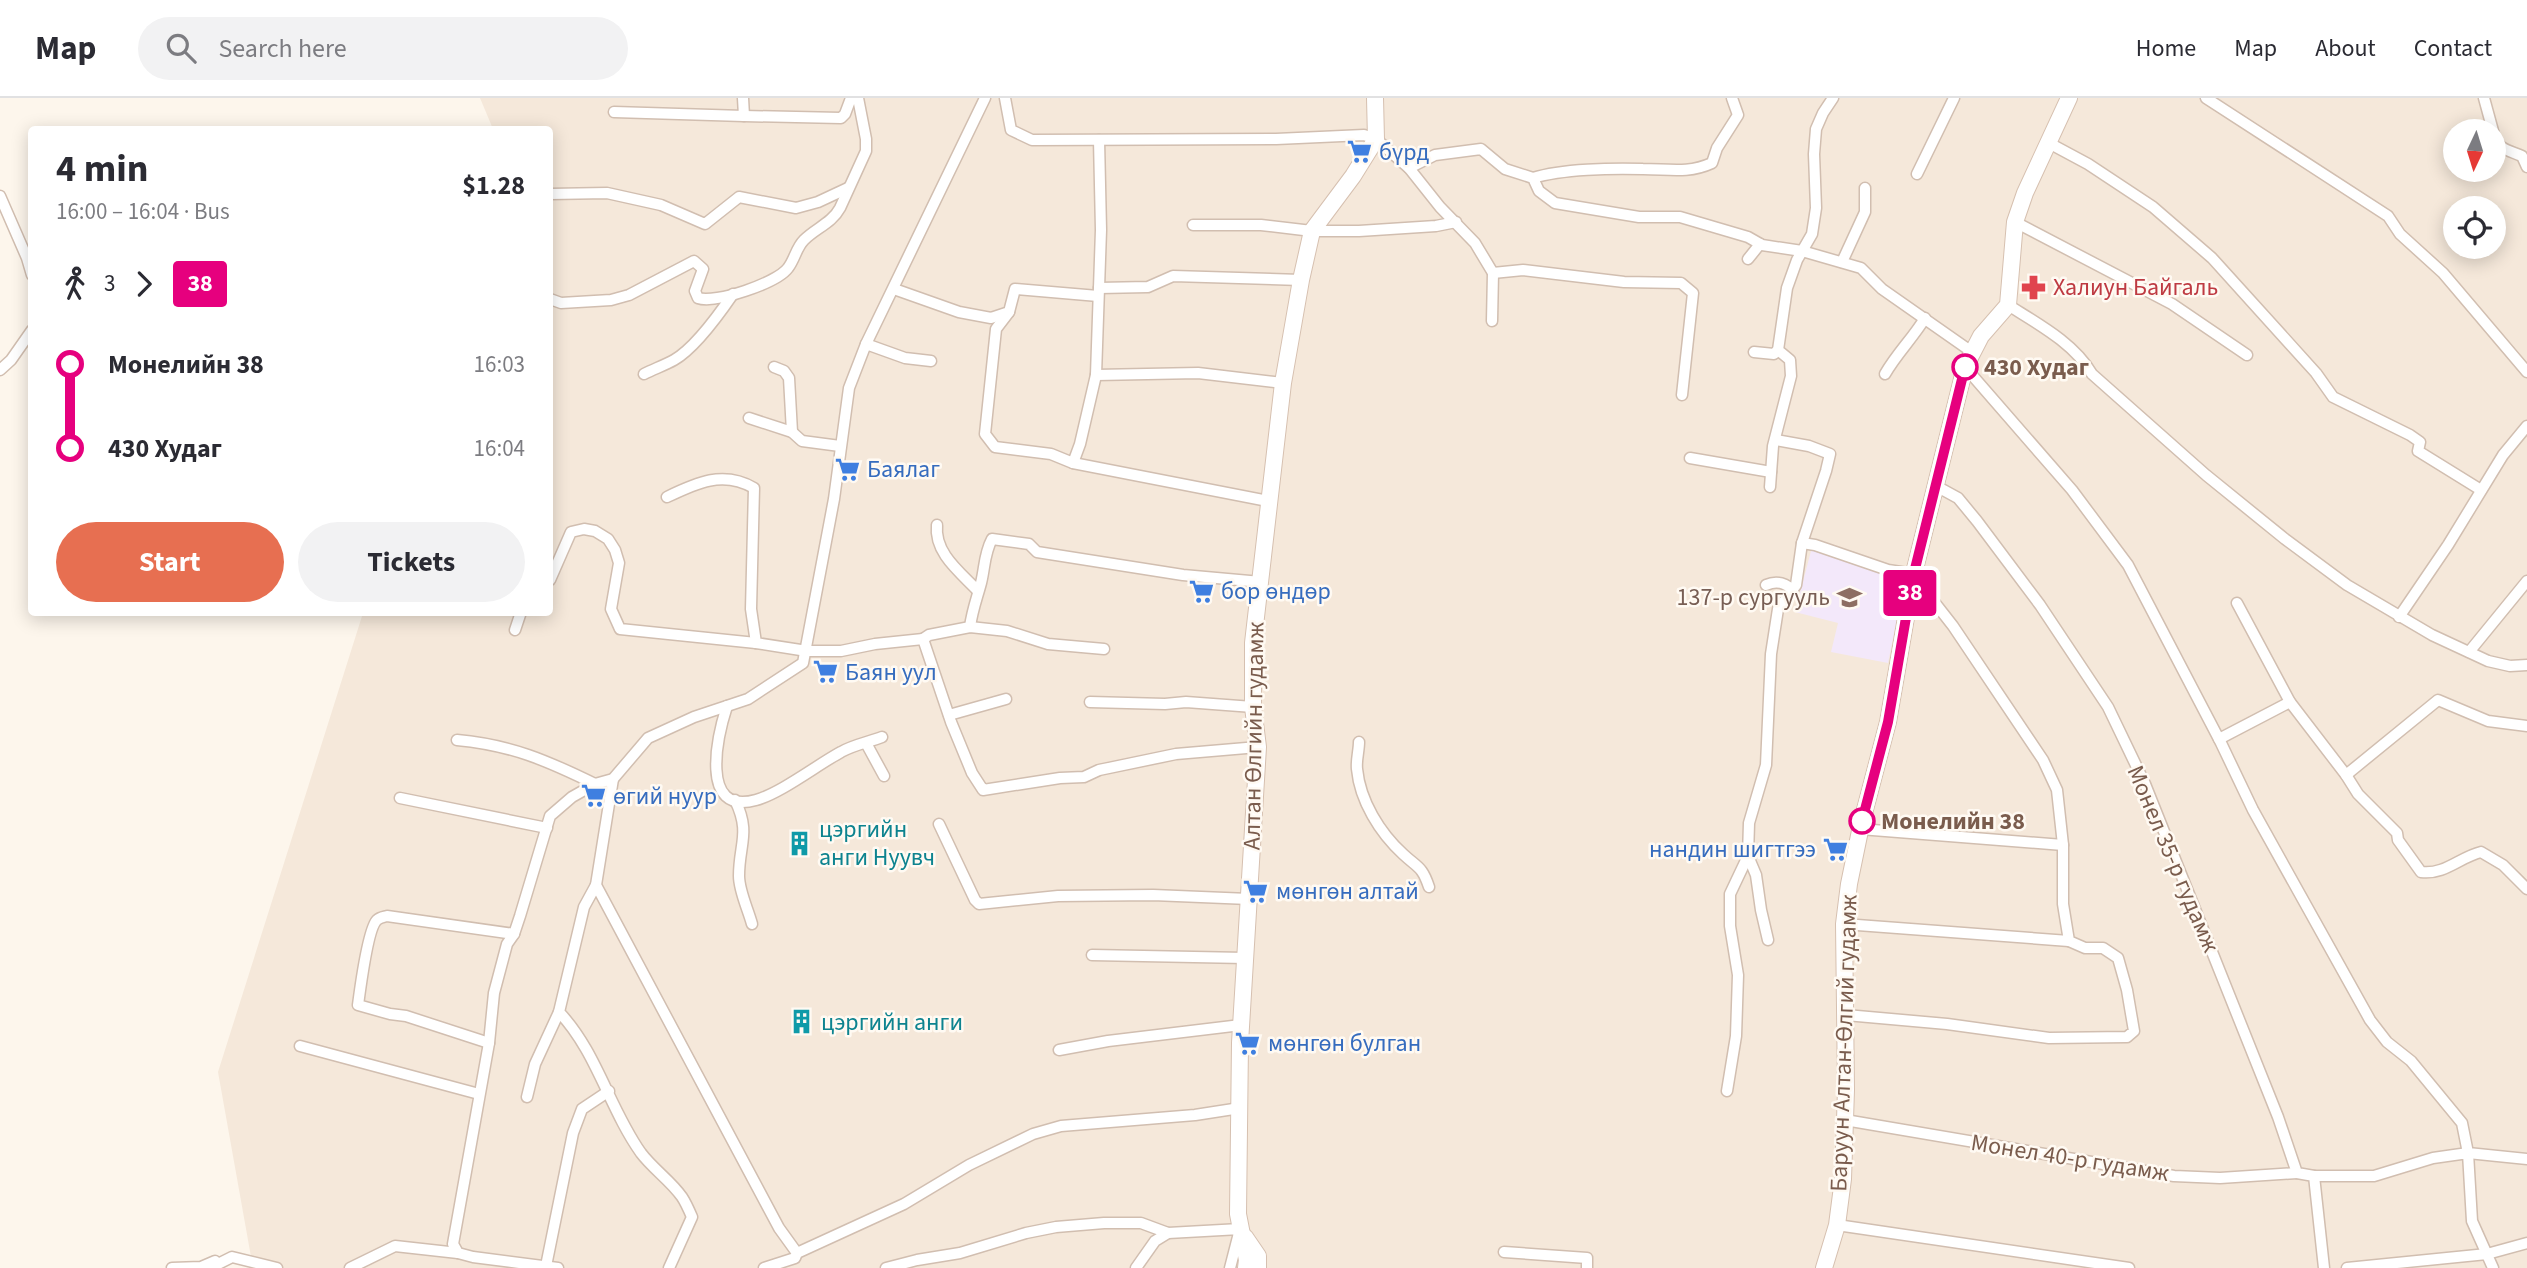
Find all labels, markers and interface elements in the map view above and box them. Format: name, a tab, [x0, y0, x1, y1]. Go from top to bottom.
search box	[138, 17, 628, 80]
text: Map	[35, 25, 96, 72]
icon: search	[162, 29, 200, 67]
text: Search here	[218, 30, 347, 67]
text: Home	[2136, 31, 2196, 66]
text: Map	[2234, 31, 2277, 66]
text: About	[2315, 31, 2376, 66]
text: Contact	[2414, 31, 2492, 66]
north arrow	[2443, 119, 2506, 182]
map controls	[2443, 119, 2506, 259]
place label: бүрд	[1379, 135, 1429, 170]
supermarket icon: бүрд	[1345, 138, 1373, 166]
text: 4 min	[56, 142, 148, 196]
text: $1.28	[462, 167, 525, 204]
text: 16:00 – 16:04 · Bus	[56, 195, 230, 228]
button: locate	[2443, 196, 2506, 259]
icon: walk	[56, 265, 94, 303]
icon: forward	[125, 265, 163, 303]
text: 38	[187, 266, 213, 301]
text: 3	[104, 267, 115, 300]
place label: Халиун Байгаль	[2053, 270, 2218, 305]
pharmacy icon: Халиун Байгаль	[2019, 273, 2047, 301]
text: Монелийн 38	[108, 346, 264, 383]
text: 16:03	[474, 348, 525, 381]
place label: 430 Худаг	[1984, 350, 2089, 385]
marker: 430 Худаг	[1952, 354, 1978, 380]
text: 430 Худаг	[108, 430, 222, 467]
text: 16:04	[474, 432, 525, 465]
place label: Баялаг	[867, 452, 940, 487]
supermarket icon: Баялаг	[833, 455, 861, 483]
button: Start	[56, 522, 284, 602]
button: Tickets	[298, 522, 525, 602]
line badge: 38	[1878, 570, 1941, 616]
place label: бор өндөр	[1221, 574, 1331, 609]
text: 38	[1897, 575, 1923, 610]
supermarket icon: бор өндөр	[1187, 577, 1215, 605]
place label: 137-р сургууль	[1677, 580, 1830, 615]
school or university icon: 137-р сургууль	[1836, 583, 1864, 611]
street label: Алтан Өлгийн гудамж	[1235, 621, 1273, 850]
place label: Баян уул	[845, 655, 937, 690]
supermarket icon: Баян уул	[811, 658, 839, 686]
street label: Монел 35-р гудамж	[2118, 760, 2228, 958]
place label: өгий нуур	[613, 779, 717, 814]
supermarket icon: өгий нуур	[579, 782, 607, 810]
place label: Монелийн 38	[1881, 804, 2025, 839]
marker: Монелийн 38	[1849, 808, 1875, 834]
place label: цэргийн анги Нуувч	[819, 812, 935, 875]
building icon: цэргийн анги Нуувч	[785, 829, 813, 857]
place label: нандин шигтгээ	[1649, 832, 1816, 867]
supermarket icon: нандин шигтгээ	[1822, 835, 1850, 863]
place label: мөнгөн алтай	[1276, 874, 1419, 909]
supermarket icon: мөнгөн алтай	[1242, 877, 1270, 905]
street label: Баруун Алтан-Өлгий гудамж	[1821, 893, 1867, 1192]
place label: цэргийн анги	[821, 1005, 963, 1040]
building icon: цэргийн анги	[787, 1008, 815, 1036]
place label: мөнгөн булган	[1268, 1026, 1421, 1061]
supermarket icon: мөнгөн булган	[1234, 1029, 1262, 1057]
street label: Монел 40-р гудамж	[1968, 1125, 2172, 1191]

